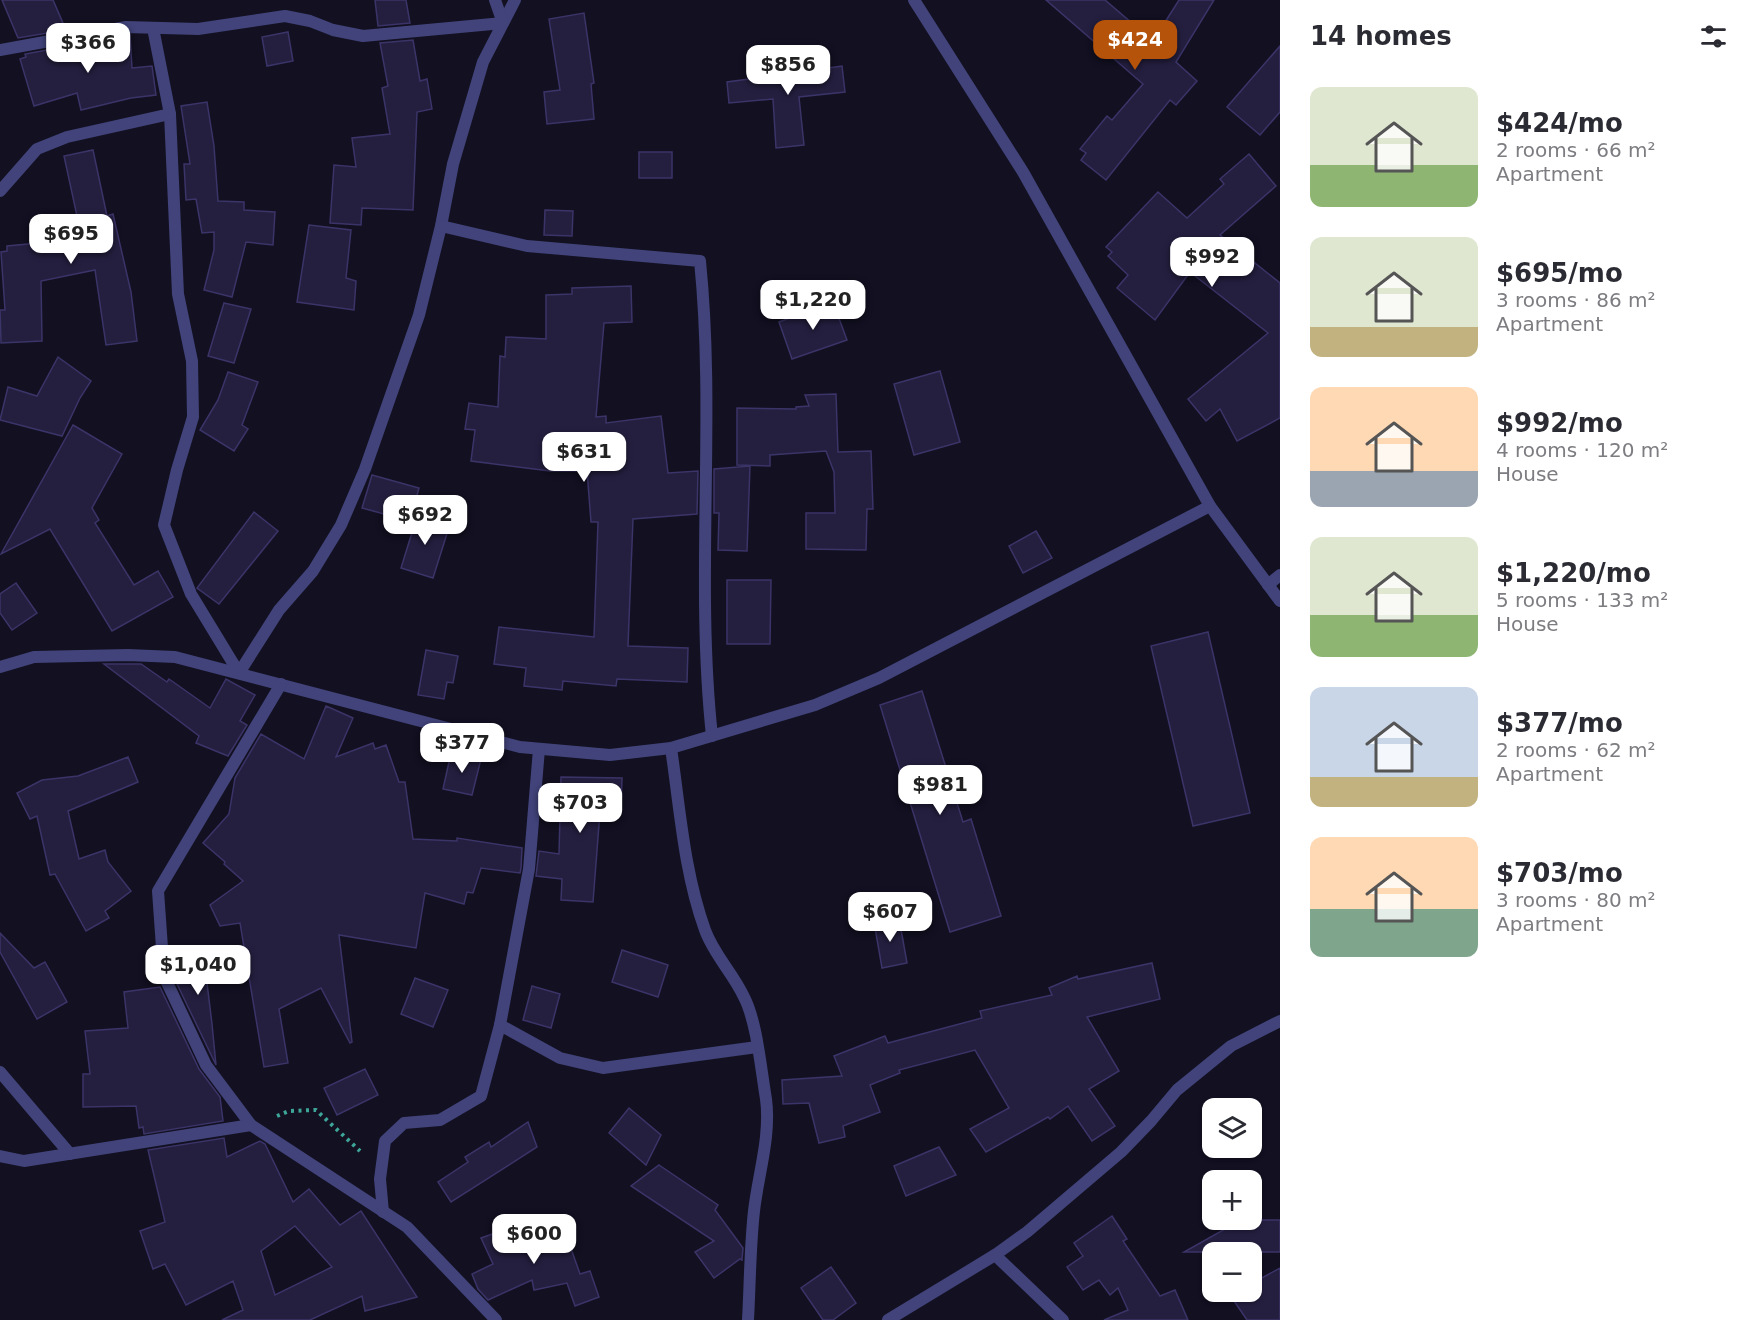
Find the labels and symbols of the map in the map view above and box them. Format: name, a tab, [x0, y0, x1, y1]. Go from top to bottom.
pin: $424	[1099, 20, 1171, 71]
pin: $366	[52, 23, 124, 74]
pin: $856	[752, 45, 824, 96]
pin: $695	[35, 214, 107, 265]
pin: $992	[1176, 237, 1248, 288]
pin: $1,220	[764, 280, 862, 331]
pin: $631	[548, 432, 620, 483]
pin: $692	[389, 495, 461, 546]
pin: $377	[426, 723, 498, 774]
pin: $981	[904, 765, 976, 816]
pin: $703	[544, 783, 616, 834]
pin: $607	[854, 892, 926, 943]
pin: $1,040	[149, 945, 247, 996]
pin: $600	[498, 1214, 570, 1265]

